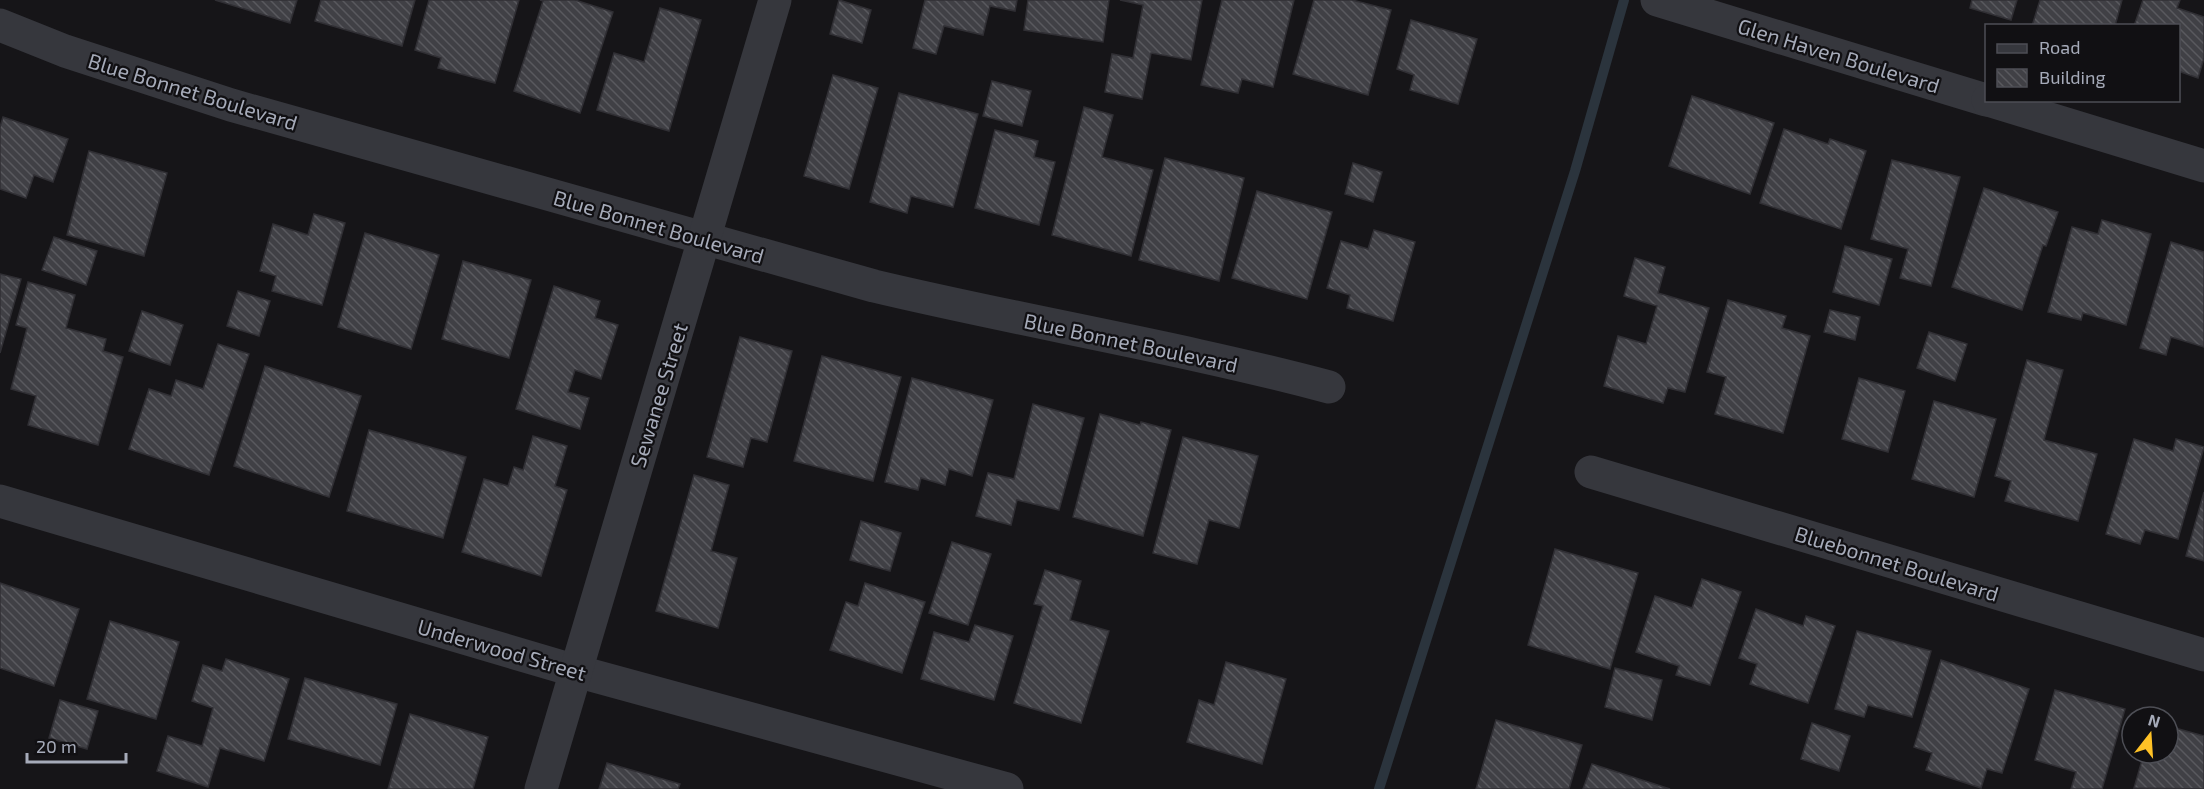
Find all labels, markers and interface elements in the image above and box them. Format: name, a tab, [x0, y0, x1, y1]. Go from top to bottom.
street label: Glen Haven Boulevard	[1735, 12, 1943, 98]
legend	[1985, 24, 2180, 102]
text: Road	[2039, 36, 2080, 58]
street label: Blue Bonnet Boulevard	[85, 47, 301, 135]
text: Building	[2039, 66, 2106, 88]
street label: Blue Bonnet Boulevard	[551, 184, 767, 268]
street label: Blue Bonnet Boulevard	[1022, 307, 1240, 377]
street label: Sewanee Street	[624, 320, 692, 470]
street label: Bluebonnet Boulevard	[1792, 520, 2002, 606]
street label: Underwood Street	[415, 613, 589, 685]
north arrow	[2120, 705, 2180, 765]
text: N	[2146, 709, 2163, 731]
scale bar	[27, 726, 126, 764]
text: 20 m	[36, 735, 77, 757]

